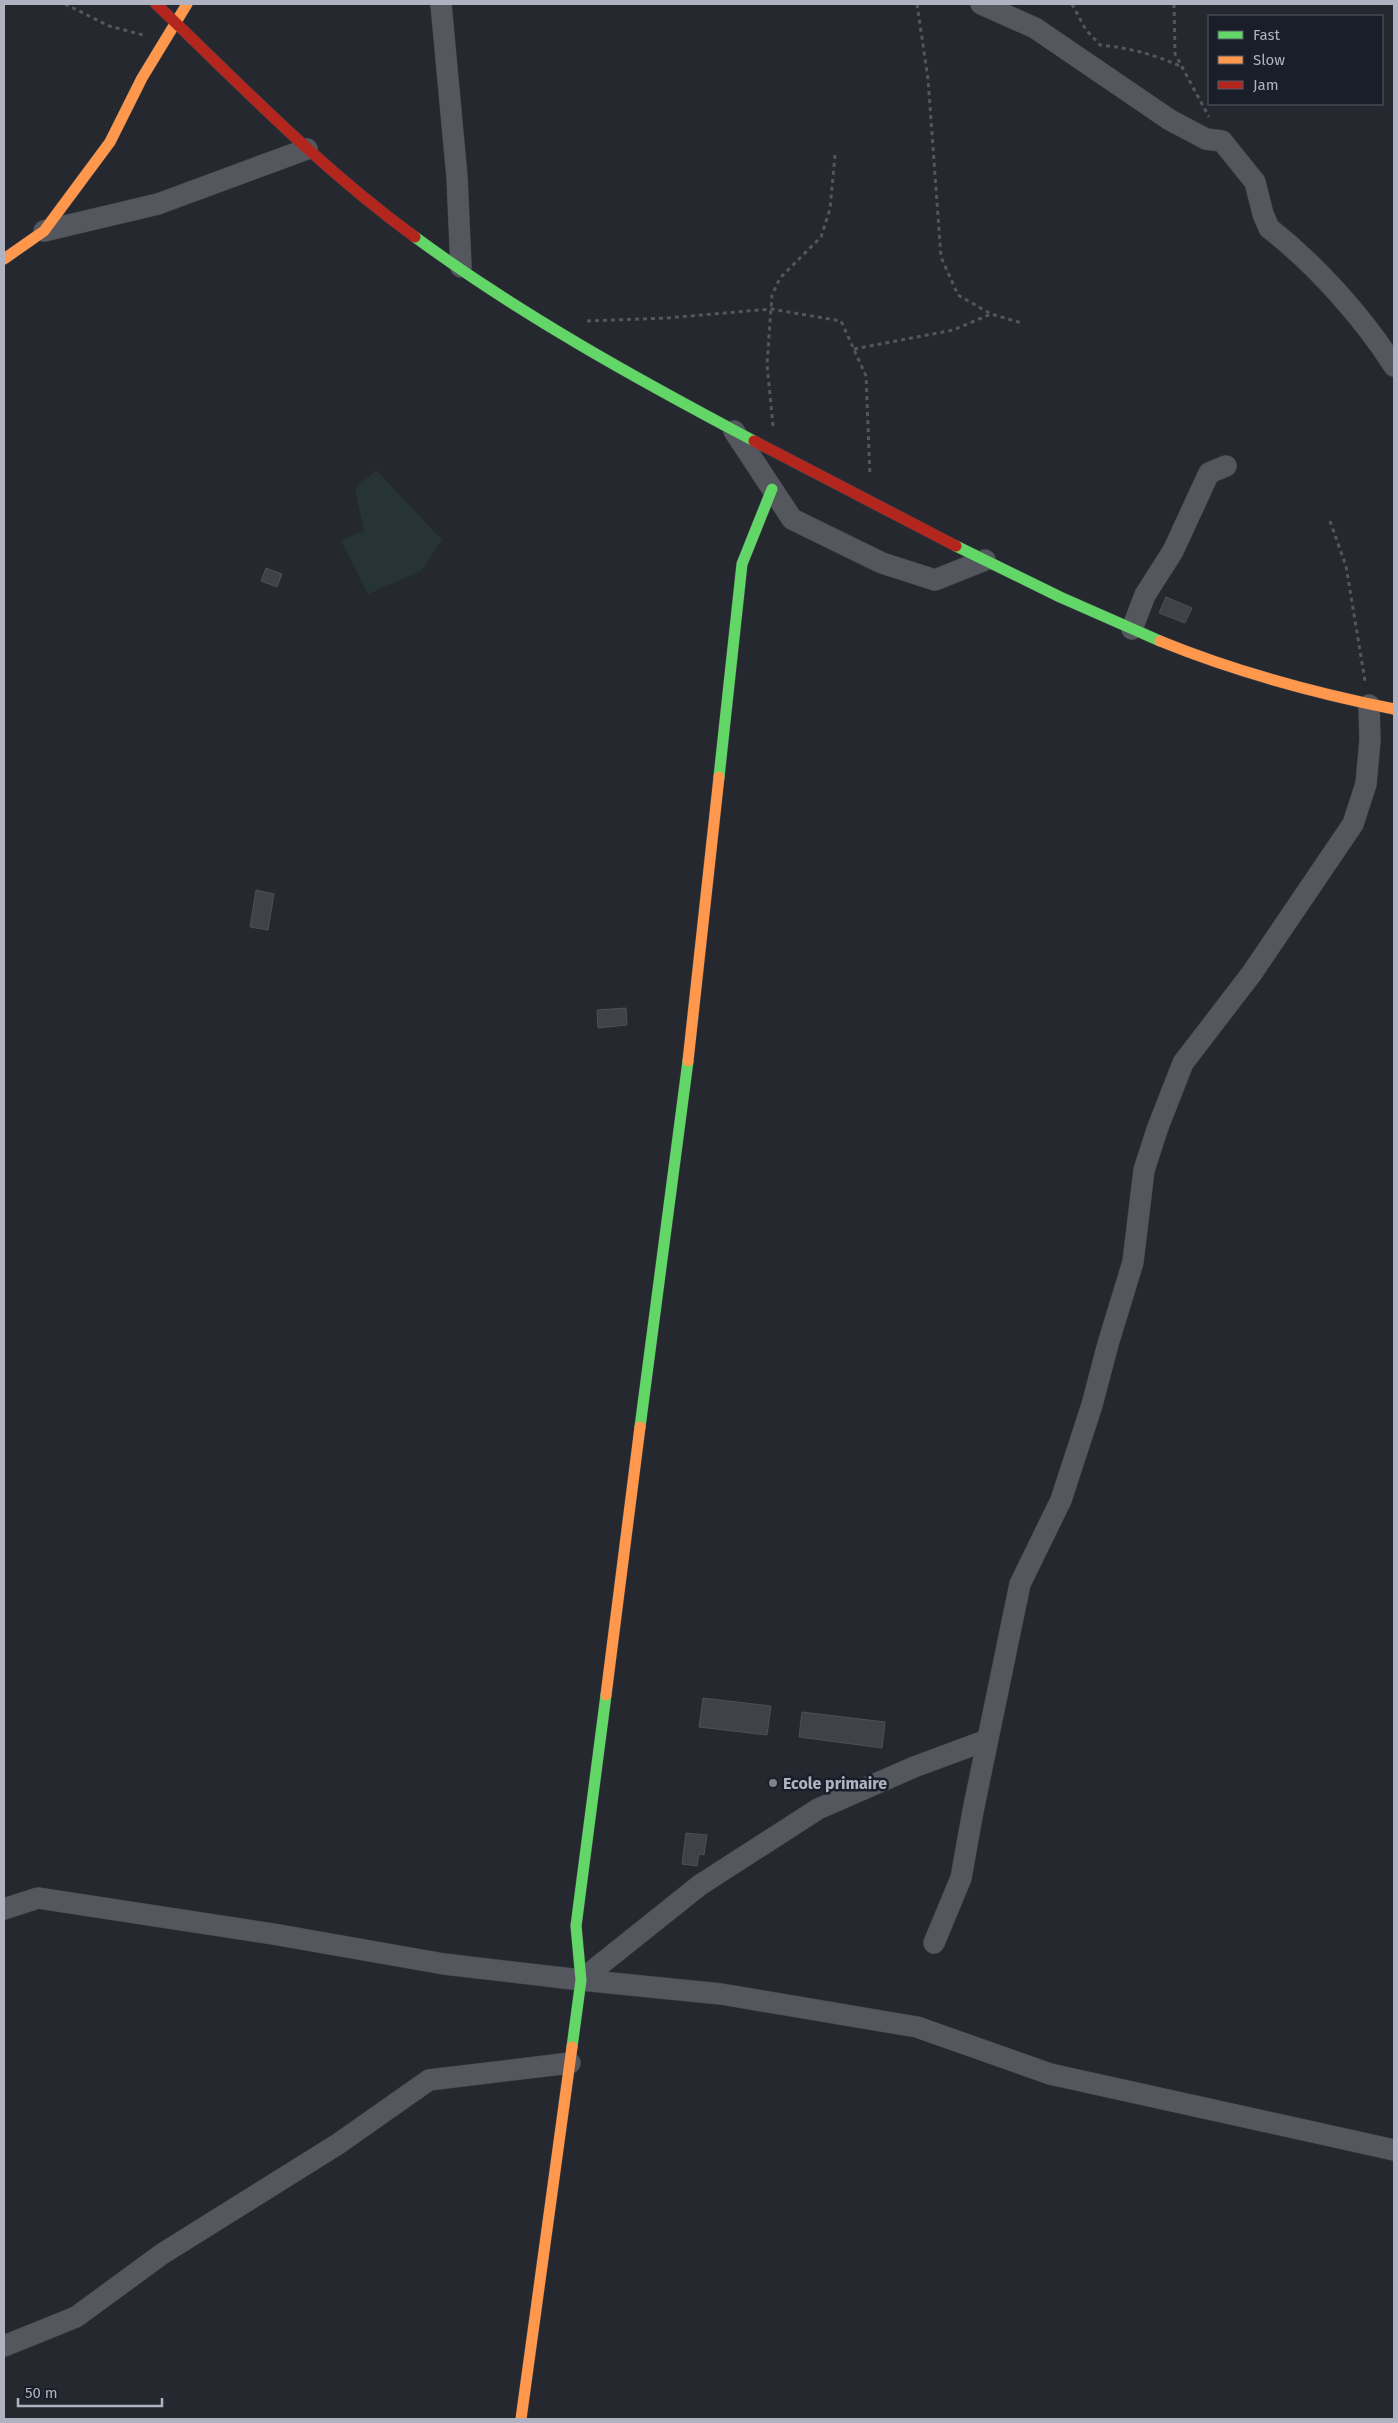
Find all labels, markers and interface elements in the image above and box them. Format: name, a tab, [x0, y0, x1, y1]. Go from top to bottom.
legend	[1208, 15, 1383, 105]
text: Fast	[1253, 26, 1280, 44]
text: Slow	[1253, 51, 1285, 69]
text: Jam	[1253, 76, 1279, 94]
place label: Ecole primaire	[783, 1774, 887, 1793]
marker: Ecole primaire	[767, 1777, 779, 1789]
scale bar	[18, 2376, 161, 2408]
text: 50 m	[25, 2384, 58, 2402]

